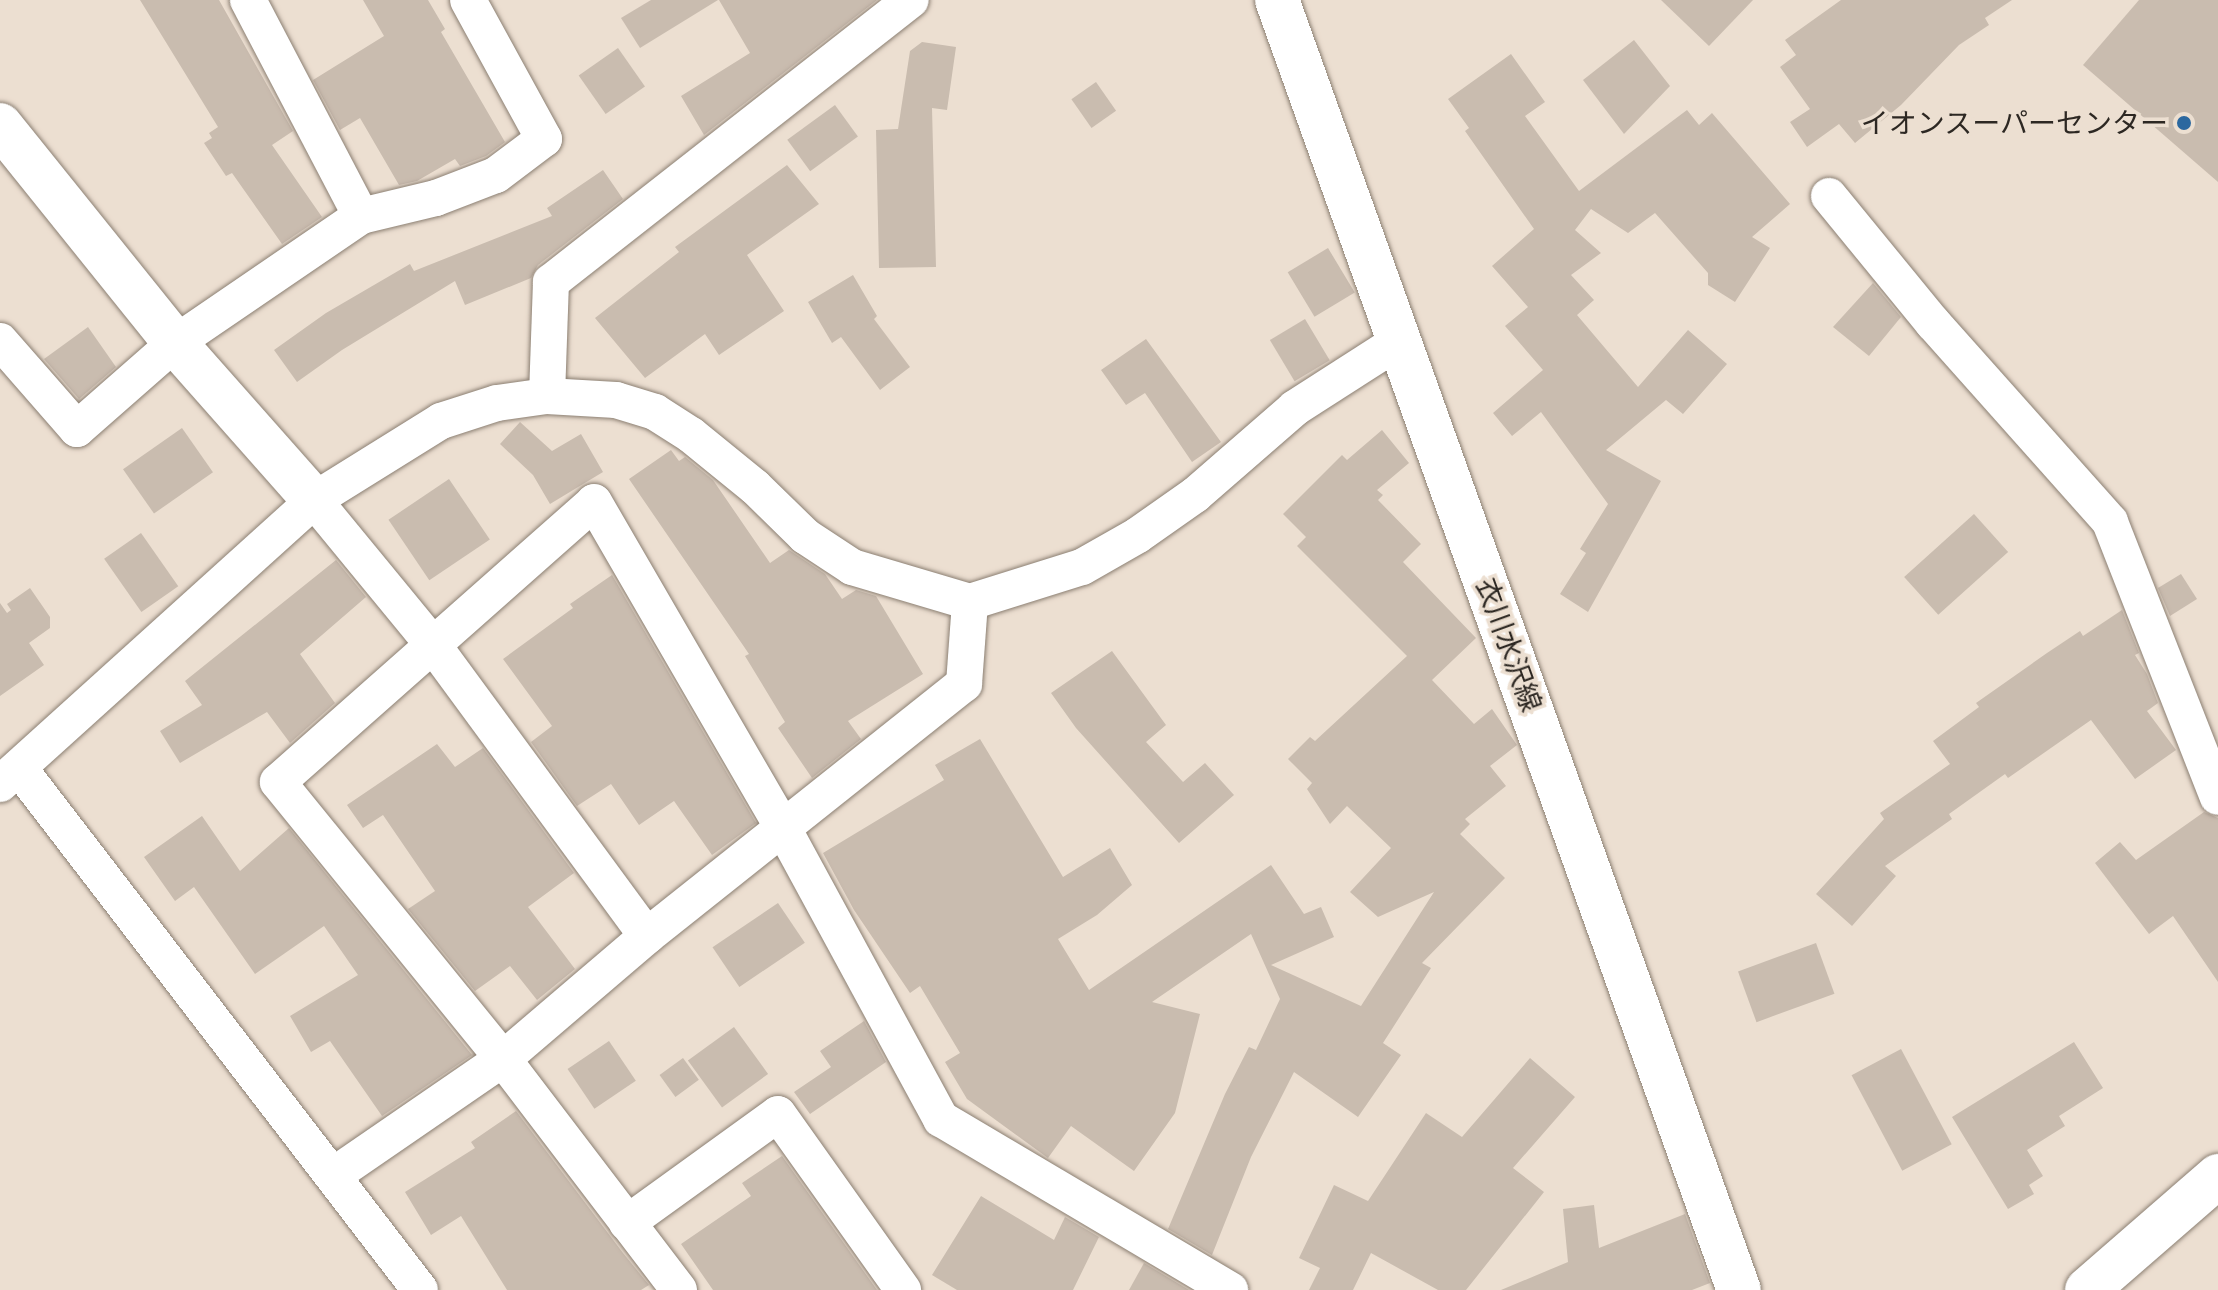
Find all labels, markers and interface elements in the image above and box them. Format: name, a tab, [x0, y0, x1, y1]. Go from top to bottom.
place label: イオンスーパーセンター	[1860, 106, 2168, 140]
marker: イオンスーパーセンター	[2175, 114, 2193, 132]
street label: 衣川水沢線	[1469, 573, 1549, 717]

